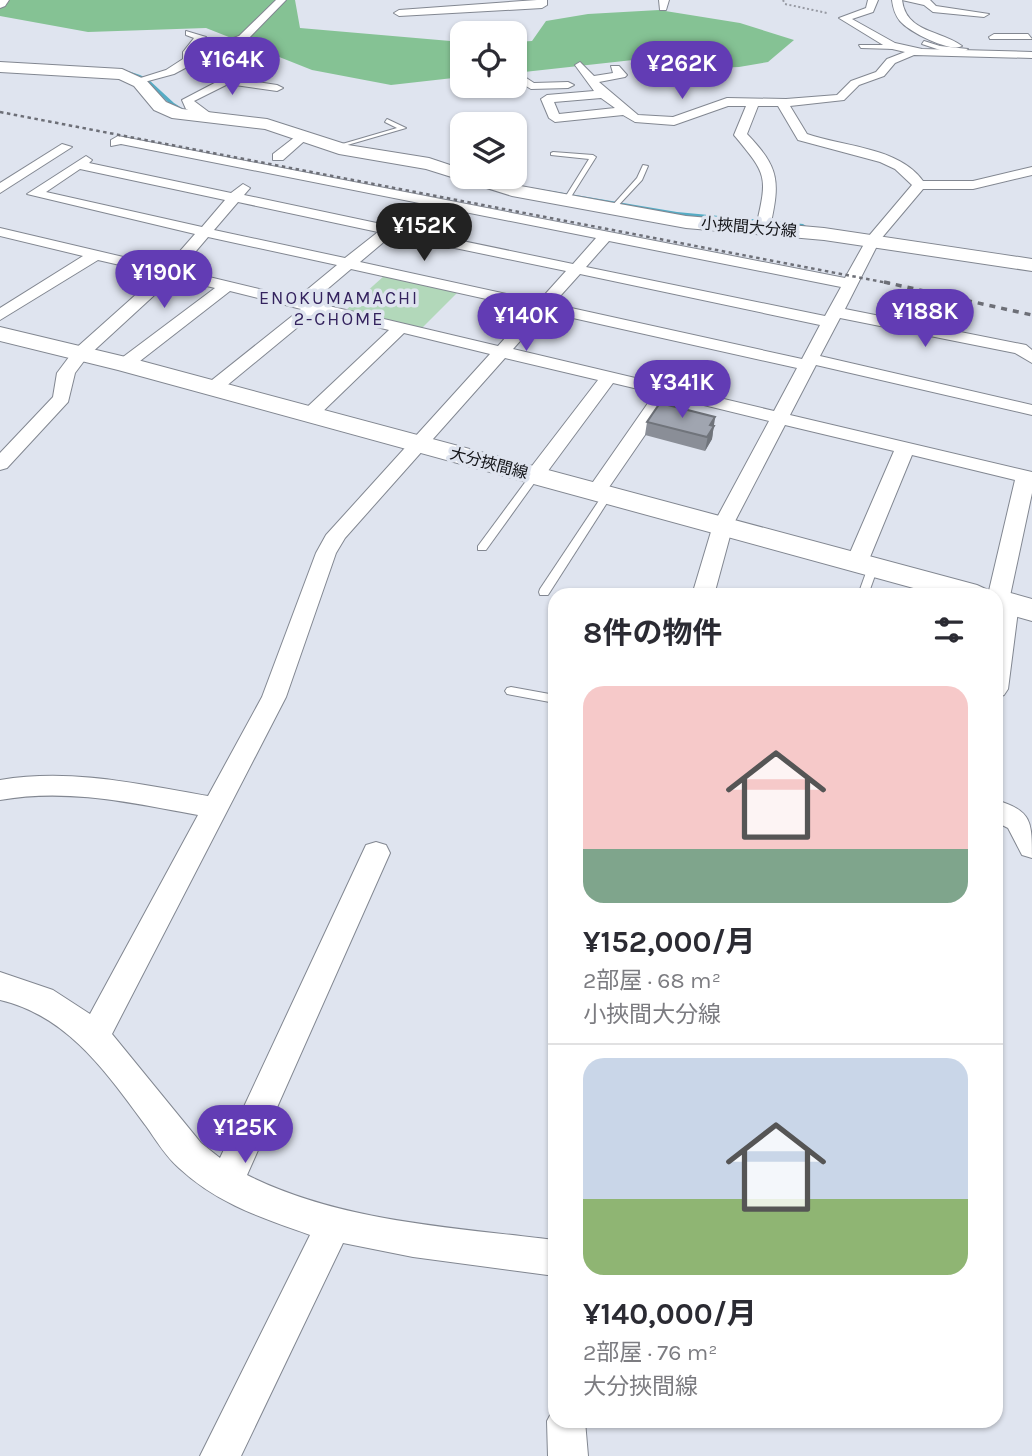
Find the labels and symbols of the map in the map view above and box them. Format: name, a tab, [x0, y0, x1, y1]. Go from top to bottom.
pin: ¥164K	[183, 38, 281, 97]
pin: ¥262K	[633, 42, 731, 101]
pin: ¥152K	[375, 204, 473, 263]
street label: 小挾間大分線	[700, 213, 798, 241]
pin: ¥190K	[115, 250, 213, 310]
district label: ENOKUMAMACHI 2-CHOME	[259, 287, 419, 330]
pin: ¥188K	[876, 290, 974, 349]
pin: ¥140K	[477, 294, 575, 353]
pin: ¥341K	[633, 360, 731, 420]
street label: 大分挾間線	[448, 443, 530, 483]
pin: ¥125K	[196, 1106, 294, 1165]

